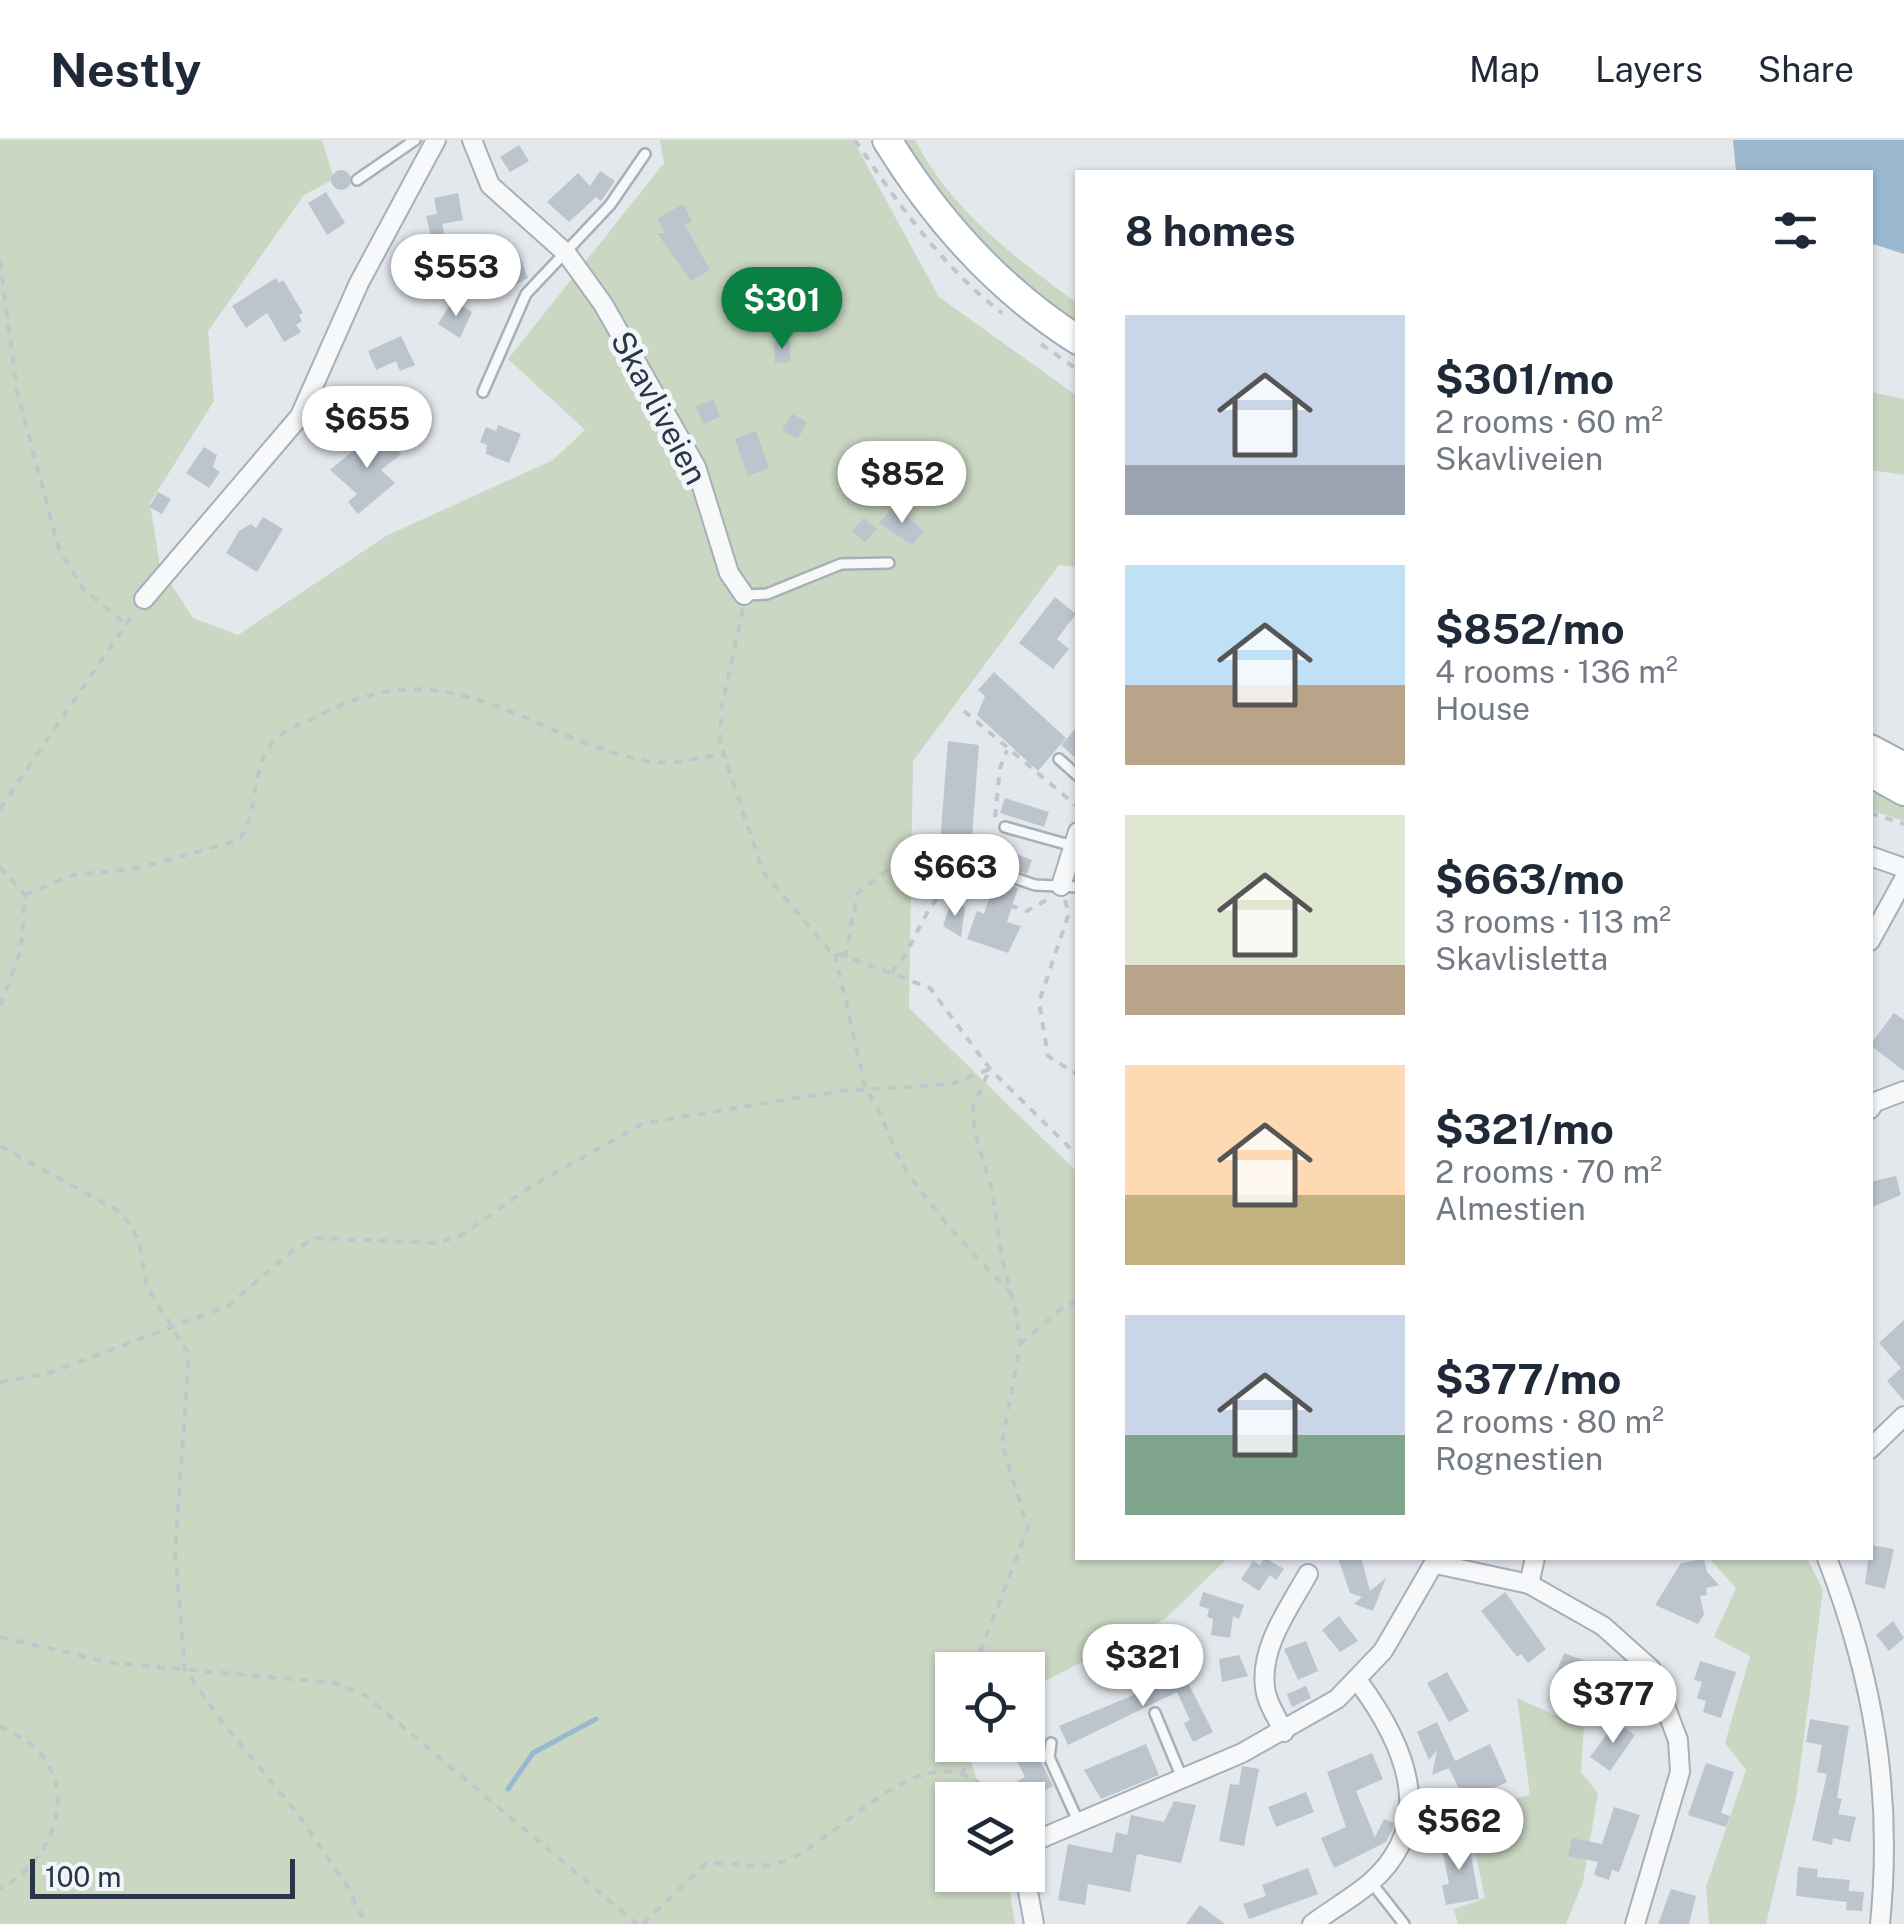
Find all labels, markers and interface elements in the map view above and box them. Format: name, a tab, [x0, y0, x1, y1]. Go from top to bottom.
text: Nestly	[50, 41, 201, 98]
text: Map	[1469, 49, 1540, 90]
text: Layers	[1595, 49, 1703, 90]
text: Share	[1758, 49, 1854, 90]
icon: filters	[1768, 203, 1823, 258]
text: 8 homes	[1125, 206, 1296, 255]
pin: $553	[397, 234, 515, 319]
text: $553	[413, 248, 499, 285]
pin: $301	[723, 267, 841, 352]
text: $301	[743, 281, 821, 318]
street label: Skavliveien	[604, 325, 715, 491]
text: $301/mo	[1435, 354, 1614, 403]
icon: home	[1205, 355, 1325, 475]
pin: $655	[308, 386, 426, 471]
text: $655	[324, 400, 410, 437]
text: 2 rooms · 60 m²	[1435, 403, 1663, 440]
text: Skavliveien	[1435, 440, 1603, 477]
pin: $852	[843, 441, 961, 526]
text: $852	[859, 455, 945, 492]
text: $852/mo	[1435, 604, 1625, 653]
icon: home	[1205, 605, 1325, 725]
text: 4 rooms · 136 m²	[1435, 653, 1678, 690]
text: House	[1435, 690, 1530, 727]
pin: $663	[896, 834, 1014, 919]
text: $663	[912, 848, 998, 885]
text: $663/mo	[1435, 854, 1625, 903]
icon: home	[1205, 855, 1325, 975]
text: 3 rooms · 113 m²	[1435, 903, 1671, 940]
text: Skavlisletta	[1435, 940, 1608, 977]
text: $321/mo	[1435, 1104, 1614, 1153]
icon: home	[1205, 1105, 1325, 1225]
text: 2 rooms · 70 m²	[1435, 1153, 1662, 1190]
text: Almestien	[1435, 1190, 1586, 1227]
text: $377/mo	[1435, 1354, 1621, 1403]
icon: home	[1205, 1355, 1325, 1475]
text: 2 rooms · 80 m²	[1435, 1403, 1664, 1440]
text: Rognestien	[1435, 1440, 1603, 1477]
pin: $321	[1084, 1624, 1202, 1709]
text: $321	[1104, 1638, 1182, 1675]
map controls	[935, 1652, 1045, 1892]
button: locate	[935, 1652, 1045, 1762]
pin: $377	[1554, 1661, 1672, 1746]
text: $377	[1572, 1675, 1654, 1712]
button: layers	[935, 1782, 1045, 1892]
pin: $562	[1400, 1788, 1518, 1873]
text: $562	[1417, 1802, 1501, 1839]
scale bar	[30, 1854, 295, 1898]
text: 100 m	[45, 1860, 122, 1893]

